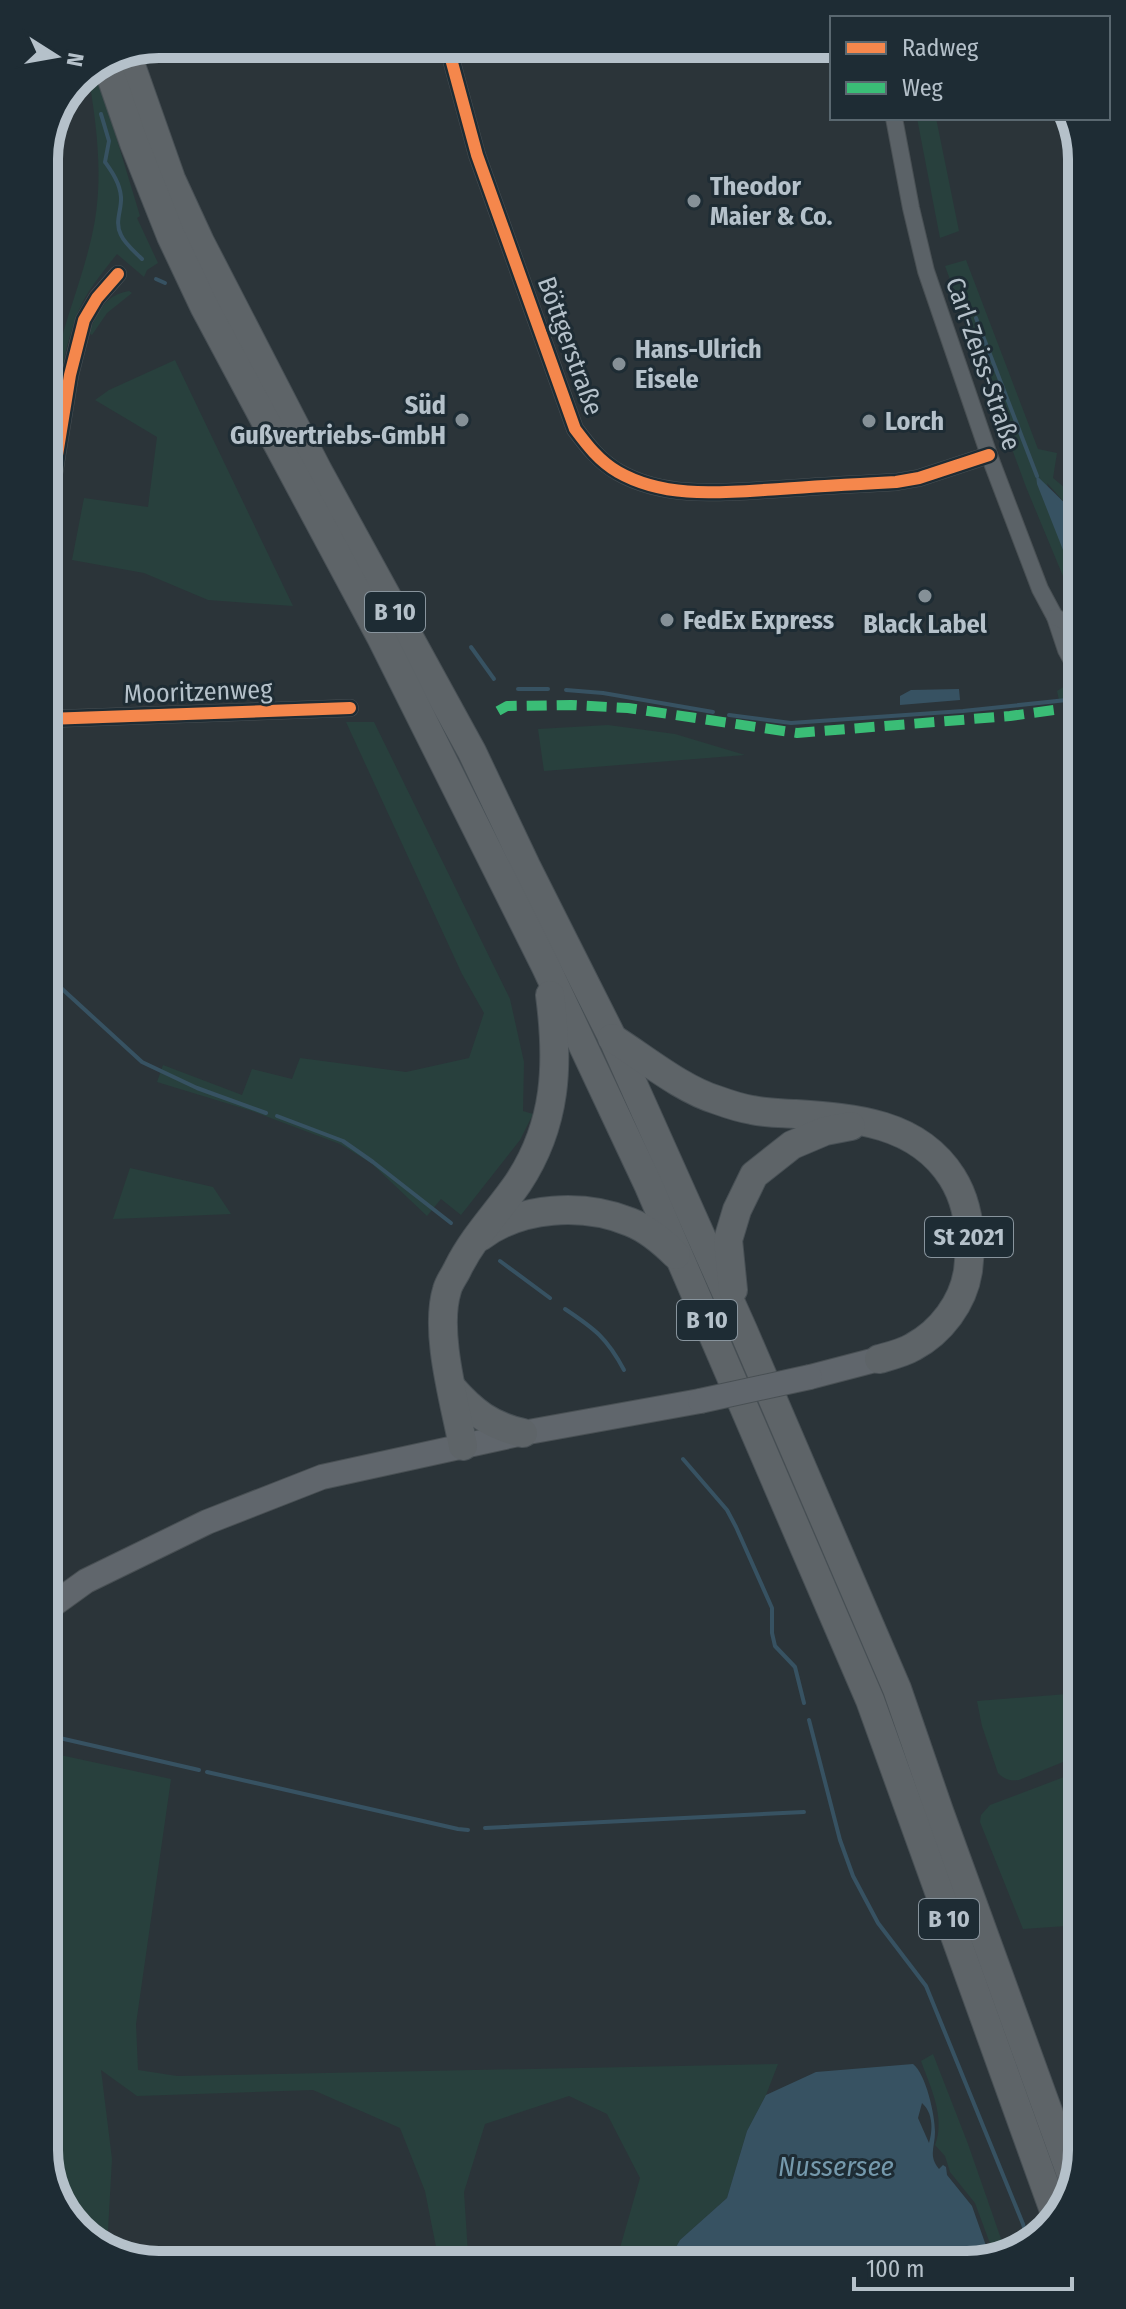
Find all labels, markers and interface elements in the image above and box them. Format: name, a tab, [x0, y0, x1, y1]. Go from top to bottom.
north arrow	[16, 16, 96, 96]
legend	[830, 16, 1110, 120]
text: Radweg	[902, 34, 979, 62]
text: N	[61, 51, 90, 69]
text: Weg	[902, 74, 944, 102]
place label: Theodor Maier & Co.	[710, 171, 833, 232]
marker: Theodor Maier & Co.	[685, 192, 703, 210]
street label: Böttgerstraße	[531, 272, 609, 420]
street label: Carl-Zeiss-Straße	[939, 274, 1027, 454]
place label: Hans-Ulrich Eisele	[635, 334, 762, 395]
marker: Hans-Ulrich Eisele	[610, 355, 628, 373]
place label: Süd Gußvertriebs-GmbH	[230, 390, 446, 451]
place label: Lorch	[885, 406, 944, 437]
marker: Süd Gußvertriebs-GmbH	[453, 411, 471, 429]
marker: Lorch	[860, 412, 878, 430]
marker: Black Label	[916, 587, 934, 605]
road number: B 10	[365, 592, 425, 632]
place label: FedEx Express	[683, 605, 834, 636]
place label: Black Label	[863, 609, 988, 640]
marker: FedEx Express	[658, 611, 676, 629]
street label: Mooritzenweg	[123, 674, 274, 710]
road number: St 2021	[925, 1217, 1013, 1257]
road number: B 10	[677, 1300, 737, 1340]
road number: B 10	[919, 1899, 979, 1939]
water label: Nussersee	[778, 2150, 894, 2183]
scale bar	[854, 2241, 1072, 2291]
text: 100 m	[866, 2255, 924, 2283]

